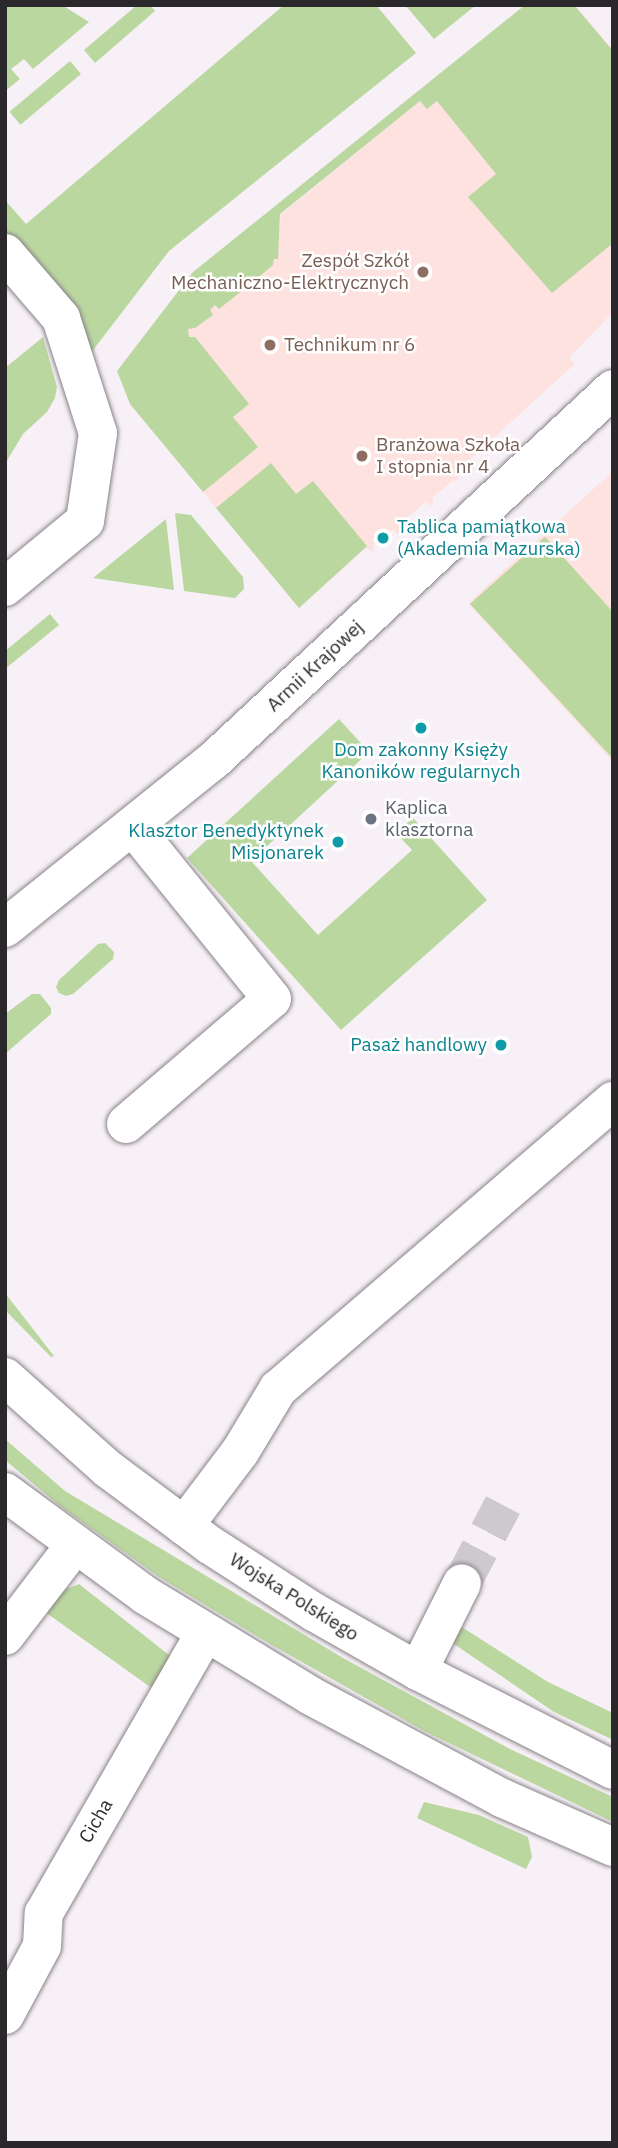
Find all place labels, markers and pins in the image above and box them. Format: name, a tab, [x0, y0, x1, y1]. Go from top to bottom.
place label: Zespół Szkół Mechaniczno-Elektrycznych	[171, 250, 409, 294]
marker: Zespół Szkół Mechaniczno-Elektrycznych	[415, 264, 431, 280]
place label: Technikum nr 6	[284, 334, 415, 356]
marker: Technikum nr 6	[262, 337, 278, 353]
place label: Branżowa Szkoła I stopnia nr 4	[376, 434, 520, 478]
marker: Branżowa Szkoła I stopnia nr 4	[354, 448, 370, 464]
place label: Tablica pamiątkowa (Akademia Mazurska)	[397, 516, 581, 560]
marker: Tablica pamiątkowa (Akademia Mazurska)	[375, 530, 391, 546]
marker: Dom zakonny Księży Kanoników regularnych	[413, 720, 429, 736]
place label: Dom zakonny Księży Kanoników regularnych	[322, 739, 520, 783]
place label: Kaplica klasztorna	[385, 797, 473, 841]
marker: Kaplica klasztorna	[363, 811, 379, 827]
place label: Klasztor Benedyktynek Misjonarek	[128, 820, 324, 864]
marker: Klasztor Benedyktynek Misjonarek	[330, 834, 346, 850]
place label: Pasaż handlowy	[350, 1034, 487, 1056]
marker: Pasaż handlowy	[493, 1037, 509, 1053]

